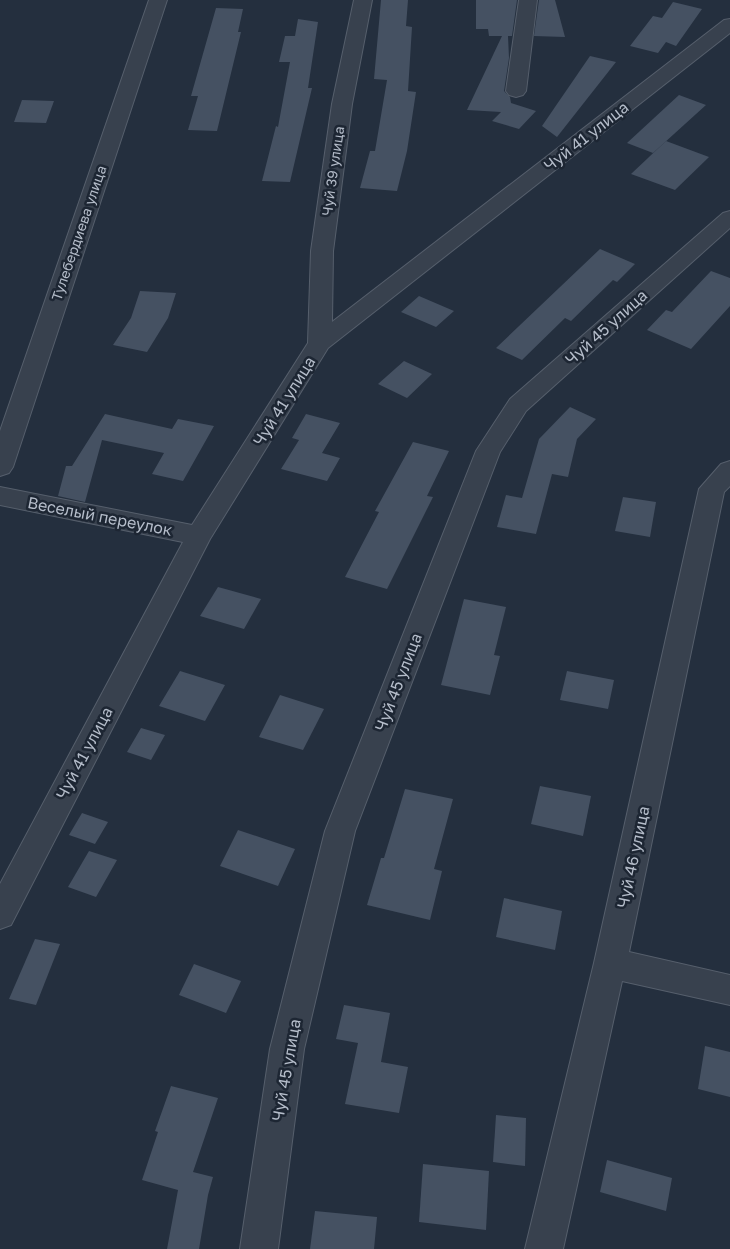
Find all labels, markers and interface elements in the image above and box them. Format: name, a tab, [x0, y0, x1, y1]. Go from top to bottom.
street label: Чуй 41 улица	[540, 97, 632, 175]
street label: Чуй 39 улица	[318, 125, 347, 217]
street label: Тулебердиева улица	[47, 163, 110, 303]
street label: Чуй 45 улица	[561, 285, 651, 369]
street label: Чуй 41 улица	[249, 353, 319, 449]
street label: Веселый переулок	[26, 492, 174, 540]
street label: Чуй 45 улица	[370, 630, 426, 734]
street label: Чуй 41 улица	[51, 703, 117, 803]
street label: Чуй 46 улица	[612, 804, 654, 910]
street label: Чуй 45 улица	[267, 1017, 305, 1123]

